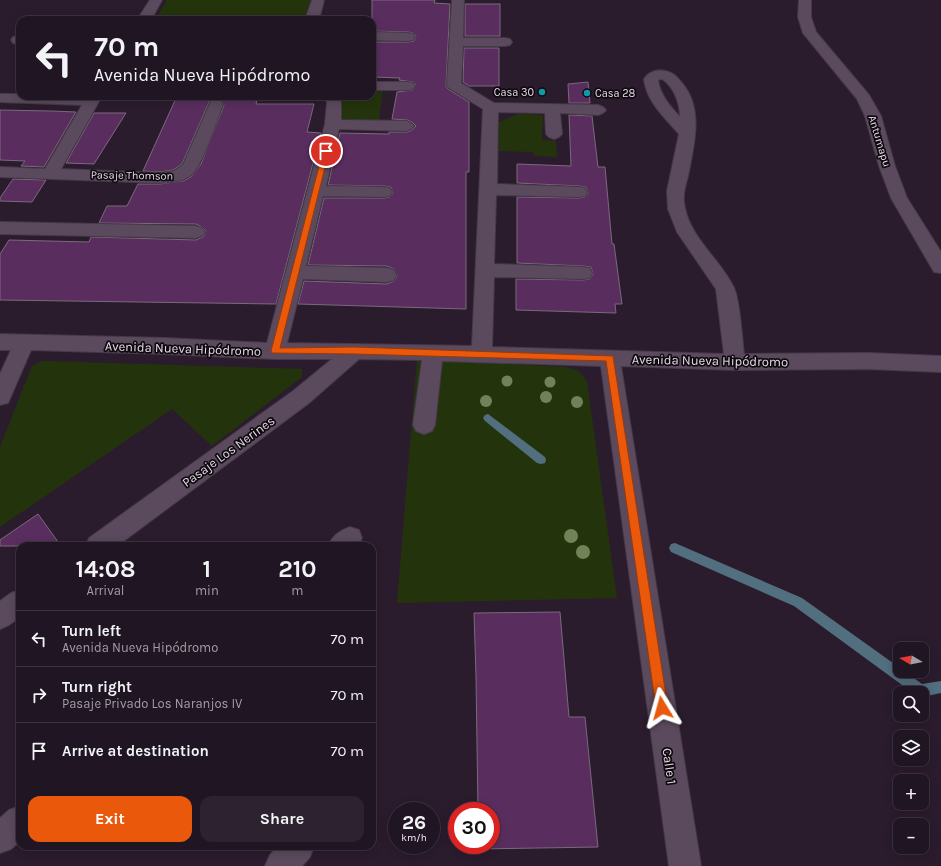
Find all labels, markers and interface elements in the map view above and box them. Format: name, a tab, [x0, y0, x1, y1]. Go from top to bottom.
text: 70 m	[94, 30, 159, 63]
icon: left	[28, 32, 80, 84]
text: Avenida Nueva Hipódromo	[94, 64, 310, 86]
place label: Casa 30	[494, 86, 534, 99]
marker: Casa 30	[537, 87, 547, 97]
place label: Casa 28	[595, 87, 636, 100]
marker: Casa 28	[582, 88, 592, 98]
street label: Antumapu	[866, 114, 894, 168]
pin	[309, 134, 343, 168]
icon: arrive	[315, 140, 337, 162]
street label: Pasaje Thomson	[91, 168, 173, 183]
street label: Avenida Nueva Hipódromo	[105, 338, 261, 359]
street label: Avenida Nueva Hipódromo	[632, 352, 788, 369]
street label: Pasaje Los Nerines	[179, 413, 278, 490]
text: 14:08	[75, 555, 135, 583]
text: 1	[203, 555, 211, 583]
text: 210	[278, 555, 317, 583]
text: Arrival	[86, 583, 125, 598]
text: min	[195, 583, 219, 598]
text: m	[291, 583, 303, 598]
text: Turn left	[62, 622, 121, 640]
icon: left	[28, 628, 50, 650]
text: 70 m	[330, 630, 364, 648]
text: Avenida Nueva Hipódromo	[62, 640, 218, 655]
north arrow	[893, 642, 929, 678]
map controls	[893, 642, 929, 854]
text: Turn right	[62, 678, 132, 696]
icon: right	[28, 684, 50, 706]
text: 70 m	[330, 686, 364, 704]
button: search	[893, 686, 929, 722]
position arrow	[641, 687, 683, 729]
text: Pasaje Privado Los Naranjos IV	[62, 696, 242, 711]
button: layers	[893, 730, 929, 766]
icon: arrive	[28, 740, 50, 762]
text: Arrive at destination	[62, 742, 209, 760]
text: 70 m	[330, 742, 364, 760]
street label: Calle 1	[660, 747, 679, 785]
button: +	[893, 774, 929, 810]
button: Exit	[28, 796, 192, 842]
button: Share	[200, 796, 364, 842]
speed limit sign: 30	[448, 802, 500, 854]
text: 26	[402, 811, 426, 834]
button: −	[893, 818, 929, 854]
text: km/h	[401, 832, 427, 844]

